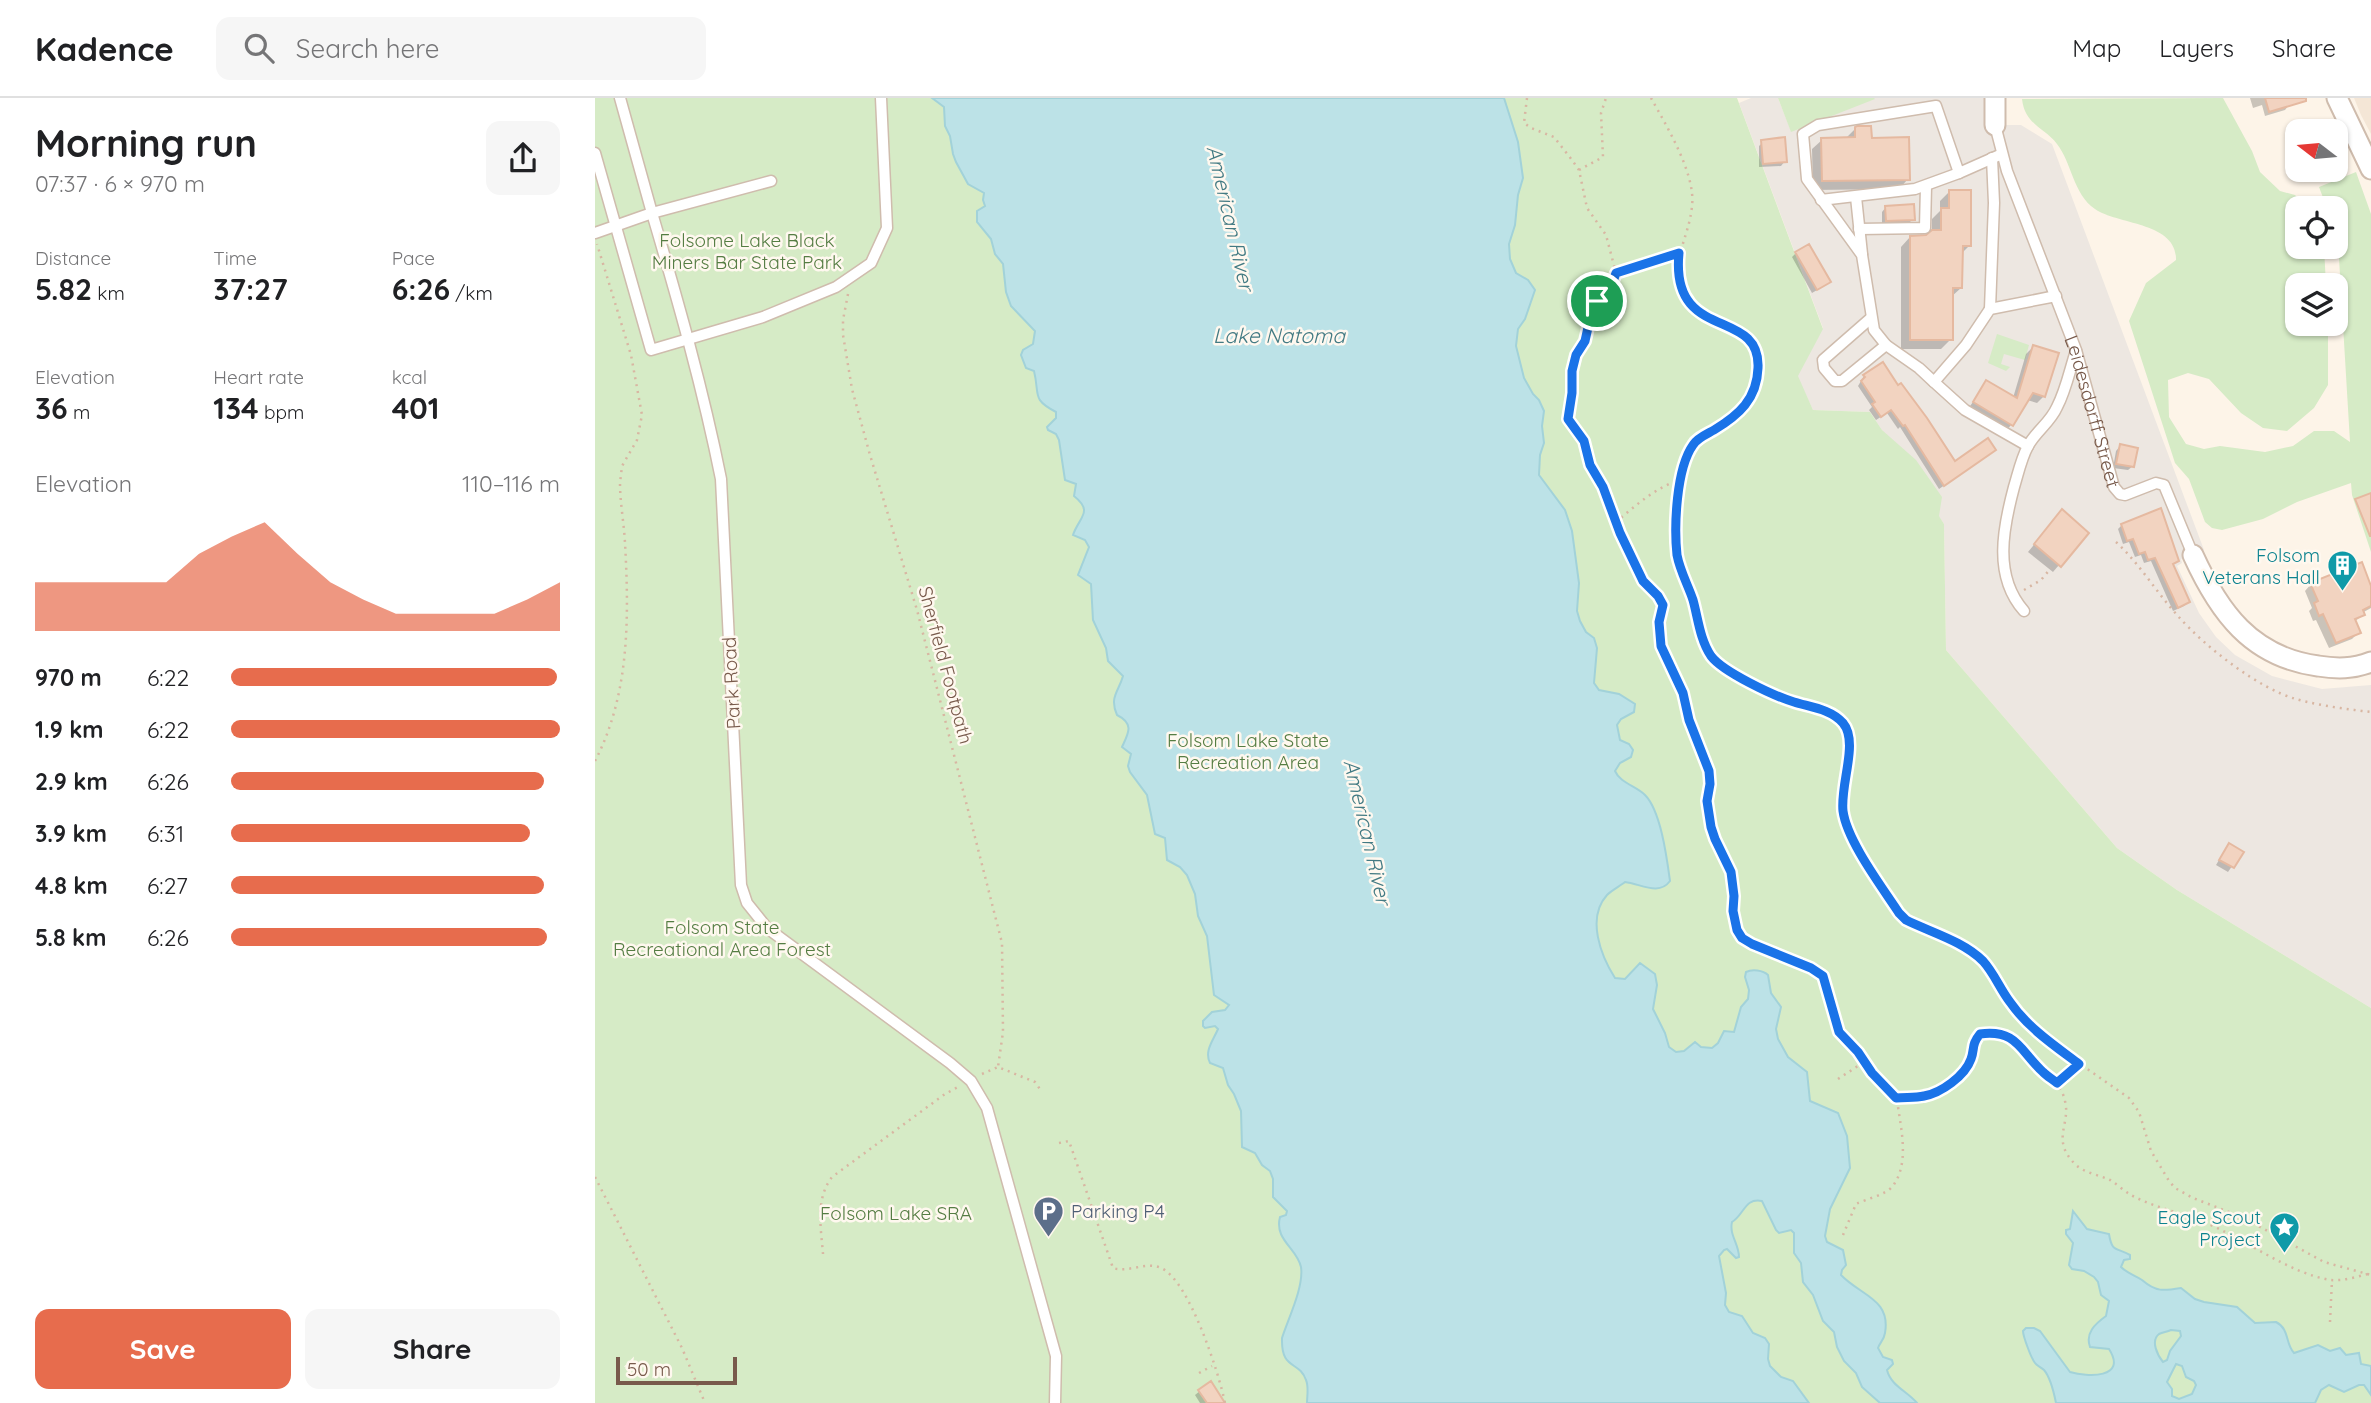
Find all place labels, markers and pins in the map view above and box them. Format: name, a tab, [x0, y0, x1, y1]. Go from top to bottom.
pin	[1567, 271, 1627, 331]
place label: Folsom Veterans Hall	[2202, 543, 2320, 589]
building icon: Folsom Veterans Hall	[2326, 549, 2360, 593]
parking icon: Parking P4	[1031, 1194, 1065, 1238]
place label: Parking P4	[1071, 1199, 1165, 1223]
place label: Eagle Scout Project	[2157, 1205, 2261, 1251]
place icon: Eagle Scout Project	[2267, 1211, 2301, 1255]

